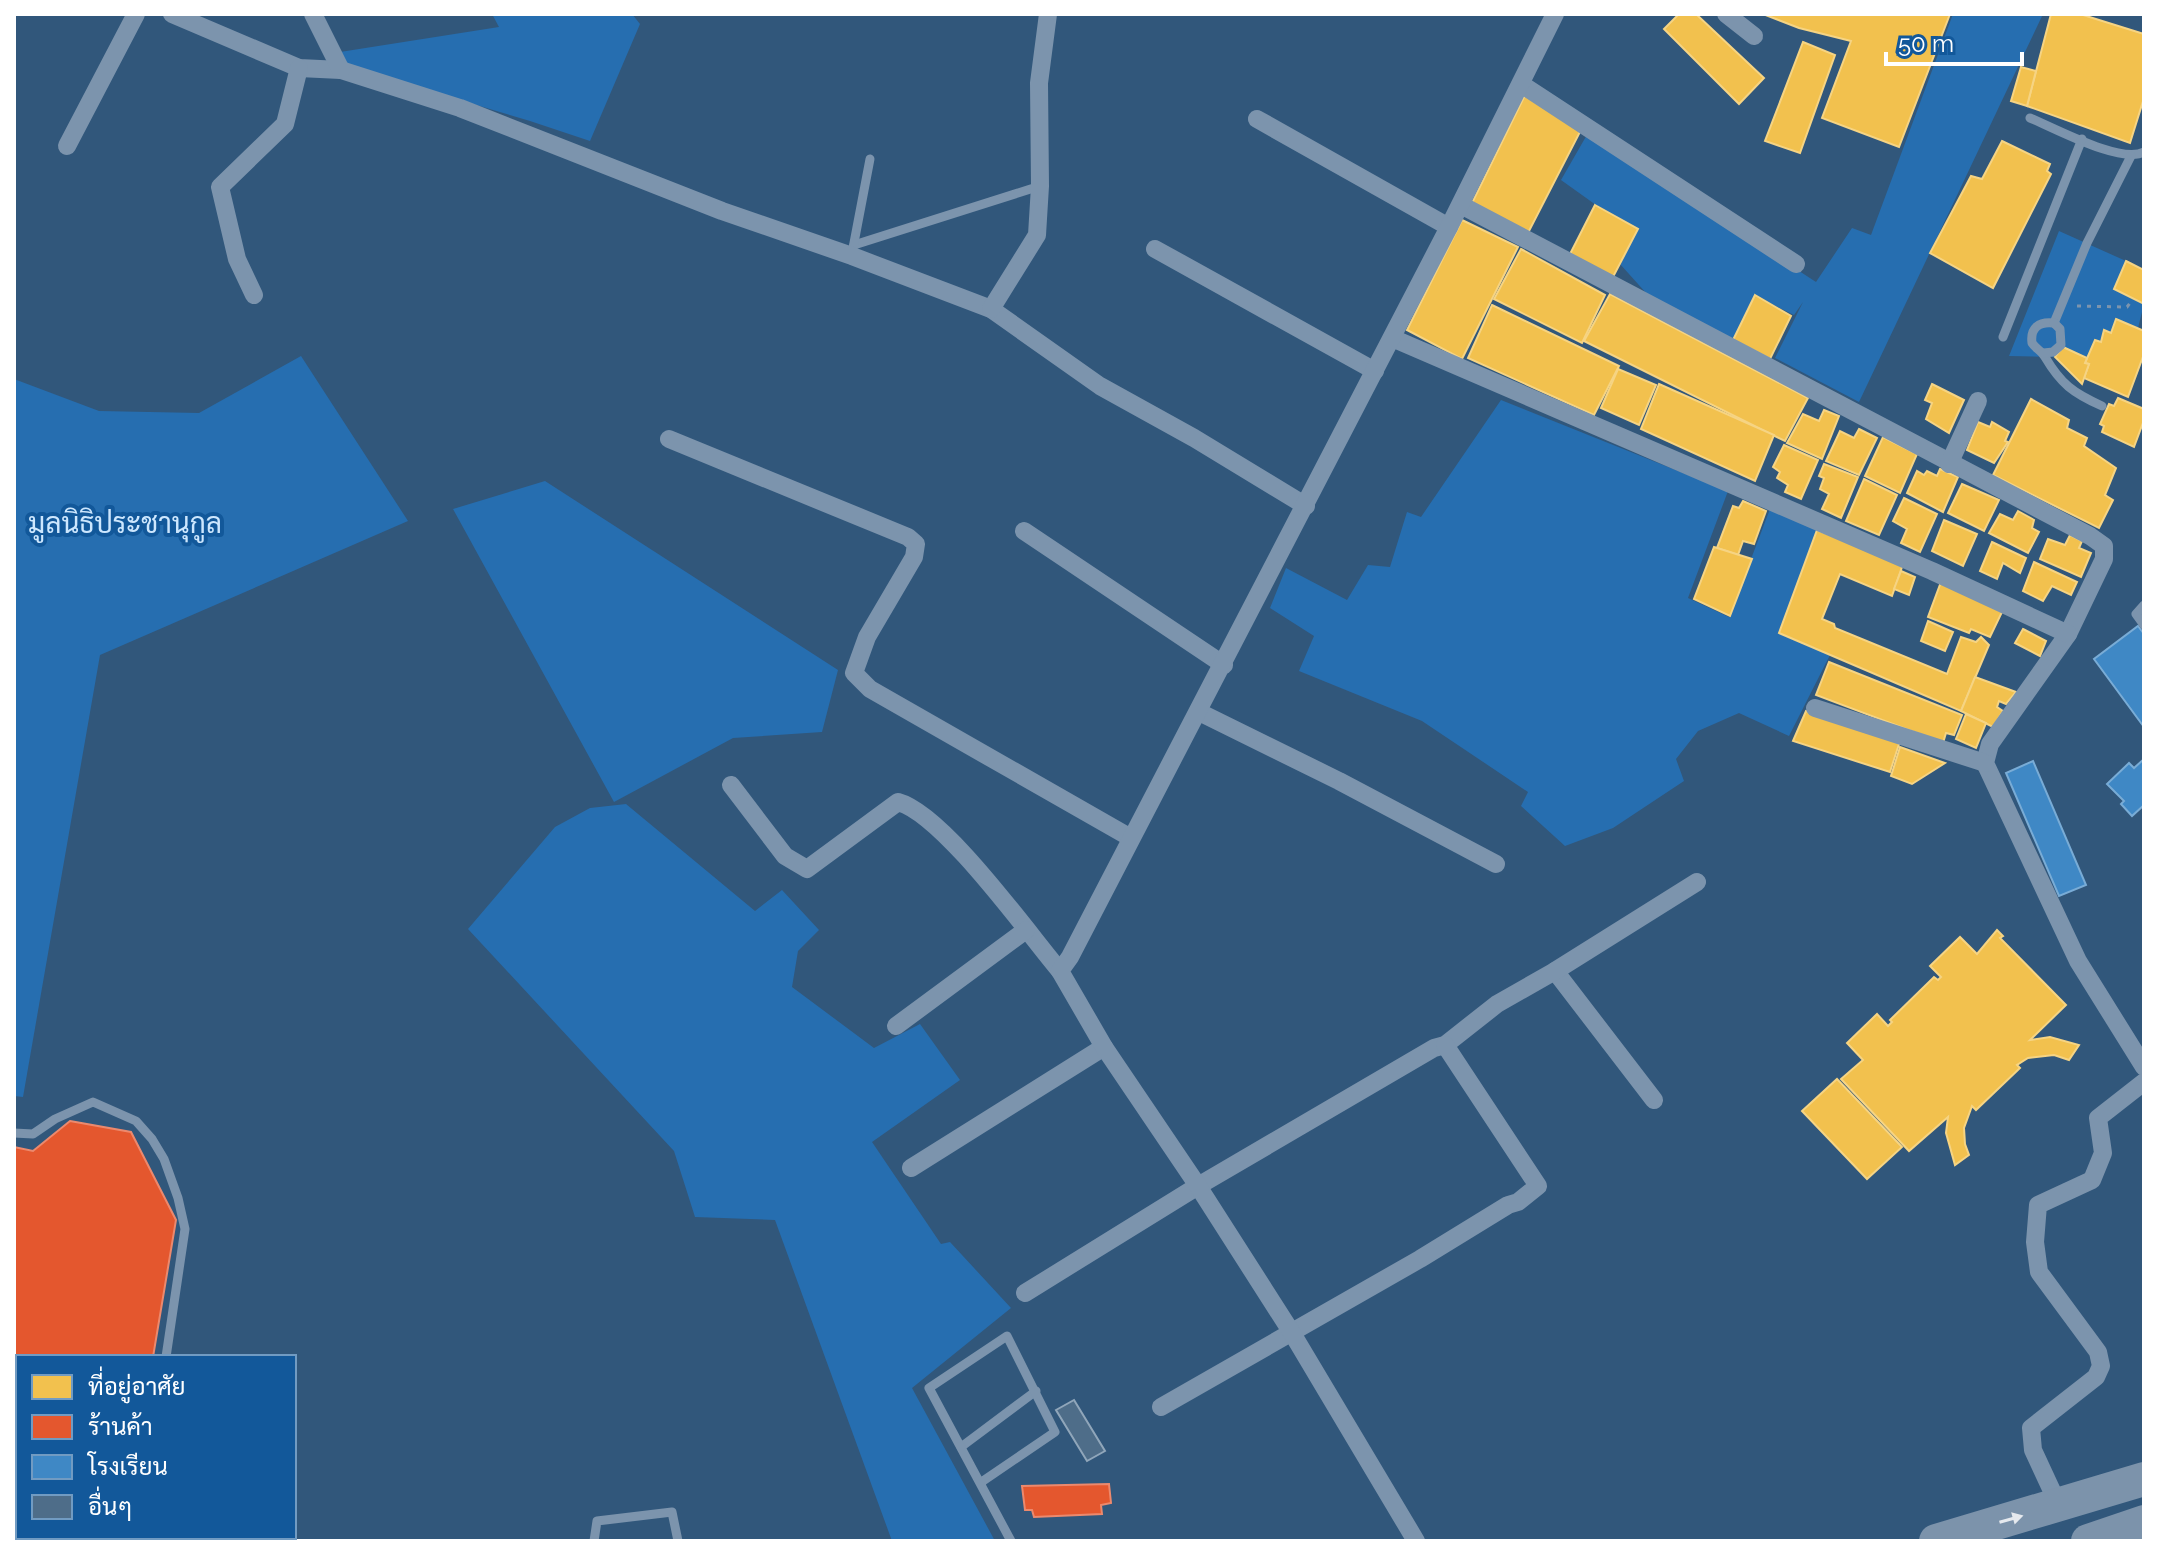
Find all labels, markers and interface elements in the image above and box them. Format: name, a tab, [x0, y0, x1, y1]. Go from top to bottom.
scale bar	[1886, 16, 2022, 66]
text: 50 m	[1898, 29, 1954, 58]
park label: มูลนิธิประชานุกูล	[28, 507, 222, 543]
legend	[16, 1355, 296, 1539]
text: ที่อยู่อาศัย	[88, 1366, 186, 1404]
text: ร้านค้า	[88, 1412, 153, 1441]
text: โรงเรียน	[86, 1451, 168, 1481]
text: อื่นๆ	[88, 1486, 132, 1521]
one-way arrow	[1999, 1513, 2024, 1525]

